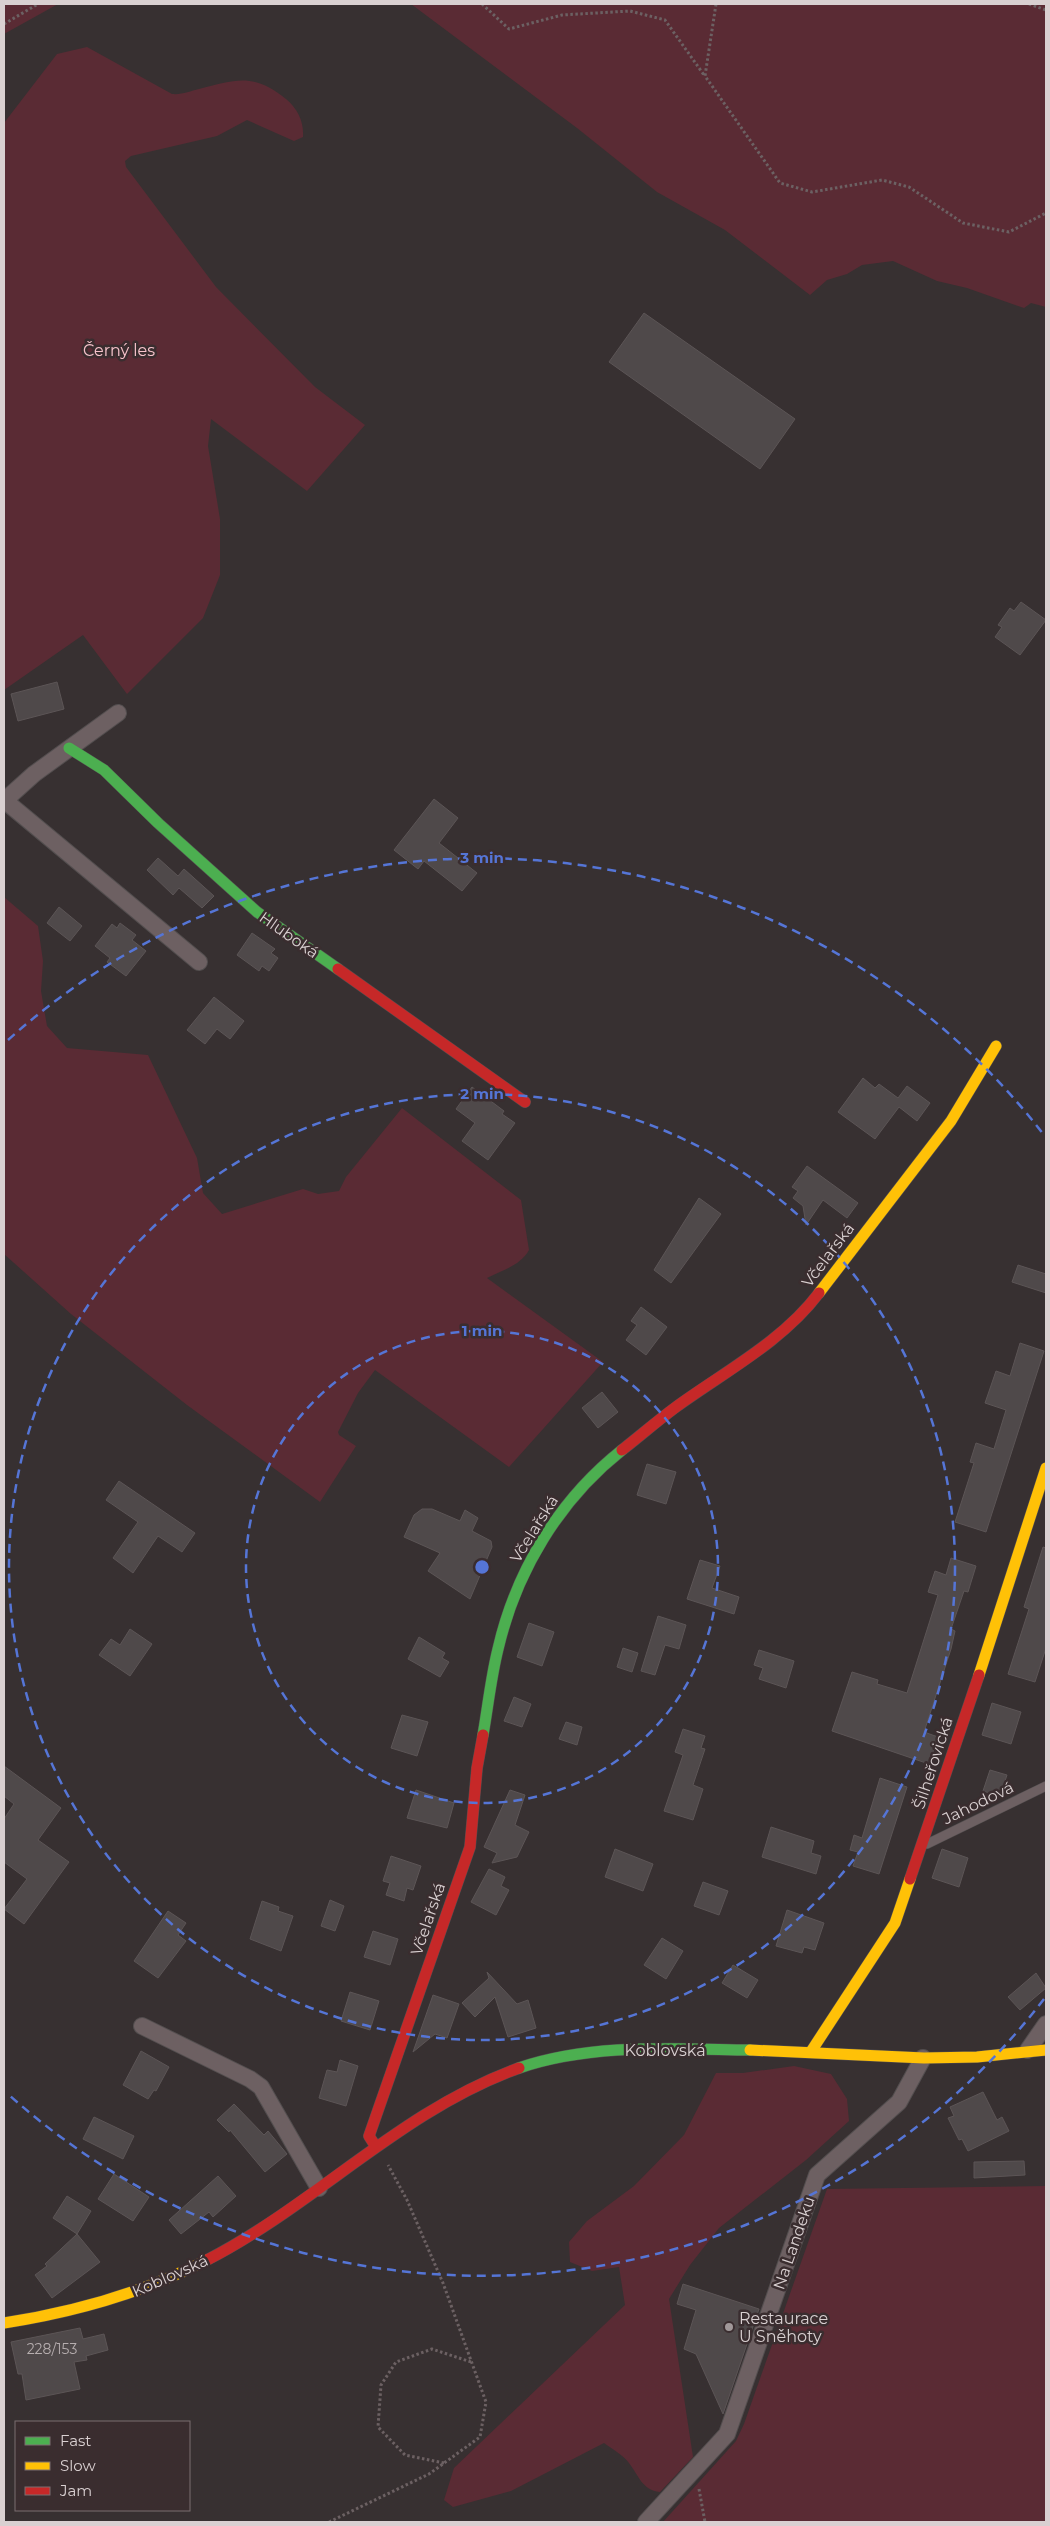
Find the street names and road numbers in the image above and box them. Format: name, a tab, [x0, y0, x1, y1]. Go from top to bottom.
street label: Hluboká	[256, 908, 322, 962]
street label: Včelařská	[798, 1219, 858, 1291]
street label: Včelařská	[506, 1492, 562, 1566]
street label: Šilheřovická	[909, 1715, 957, 1811]
street label: Jahodová	[938, 1778, 1017, 1829]
street label: Včelařská	[407, 1880, 449, 1958]
street label: Koblovská	[624, 2041, 706, 2060]
street label: Na Landeku	[769, 2194, 819, 2292]
street label: Koblovská	[129, 2251, 211, 2301]

